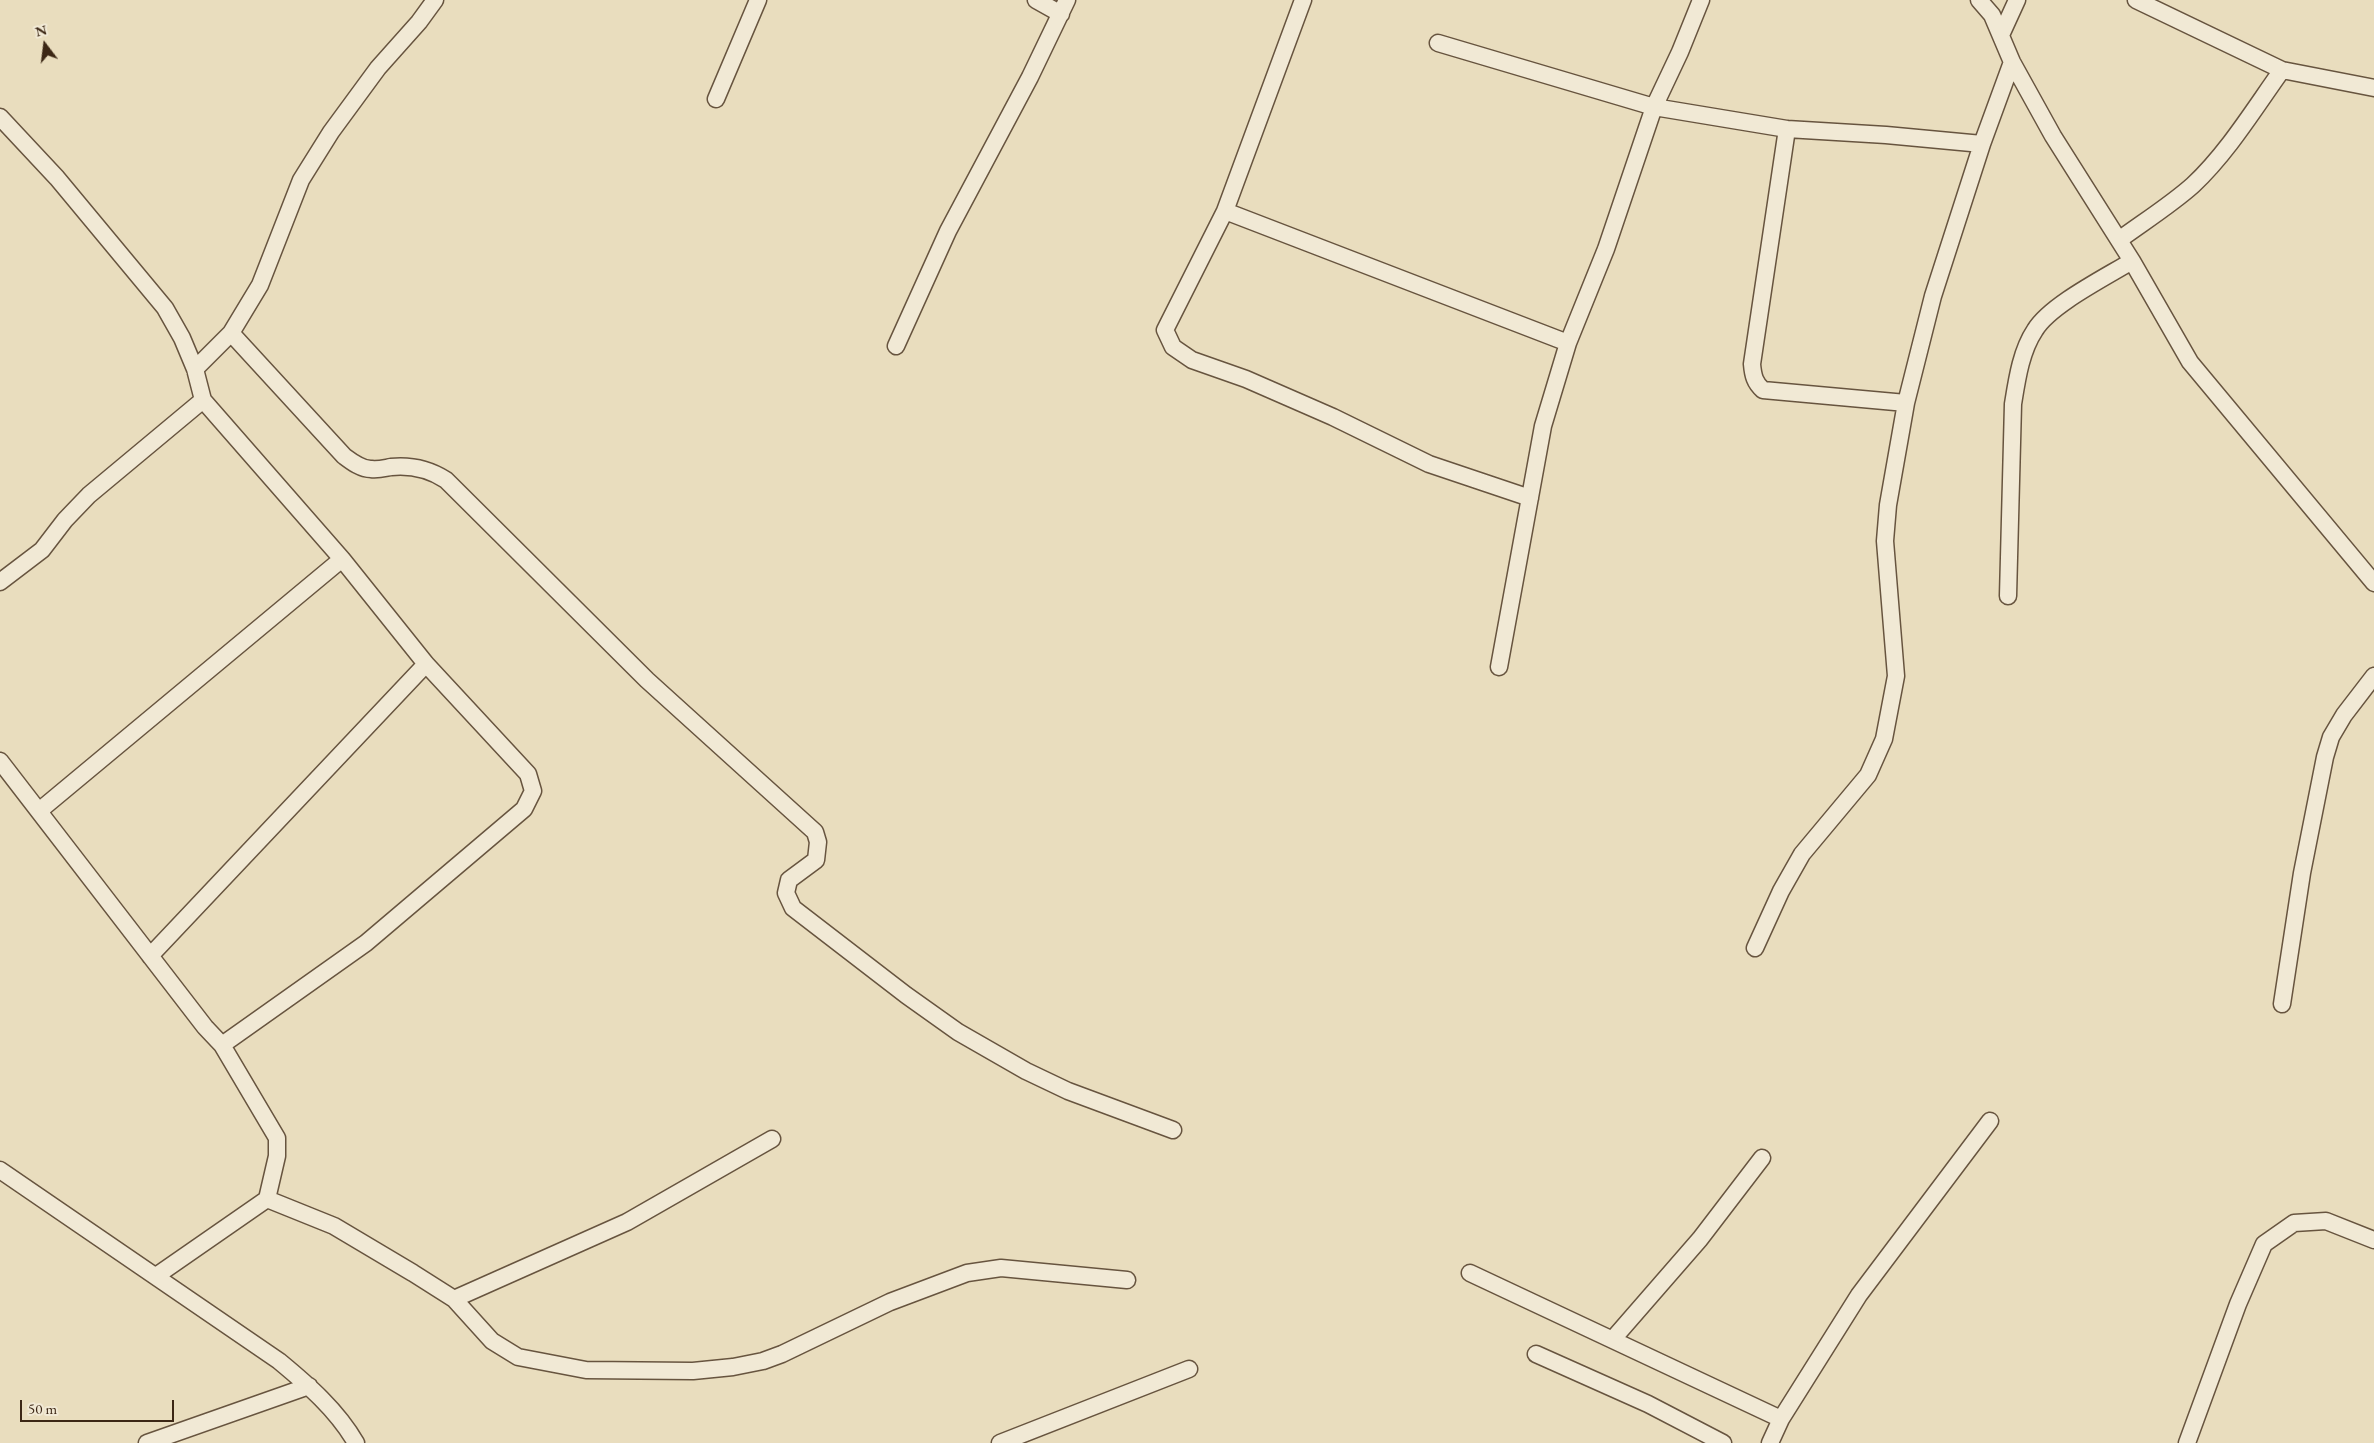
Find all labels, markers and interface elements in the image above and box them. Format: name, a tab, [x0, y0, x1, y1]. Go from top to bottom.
north arrow	[20, 20, 70, 70]
text: N	[33, 20, 49, 41]
scale bar	[22, 1390, 176, 1422]
text: 50 m	[28, 1399, 57, 1418]

